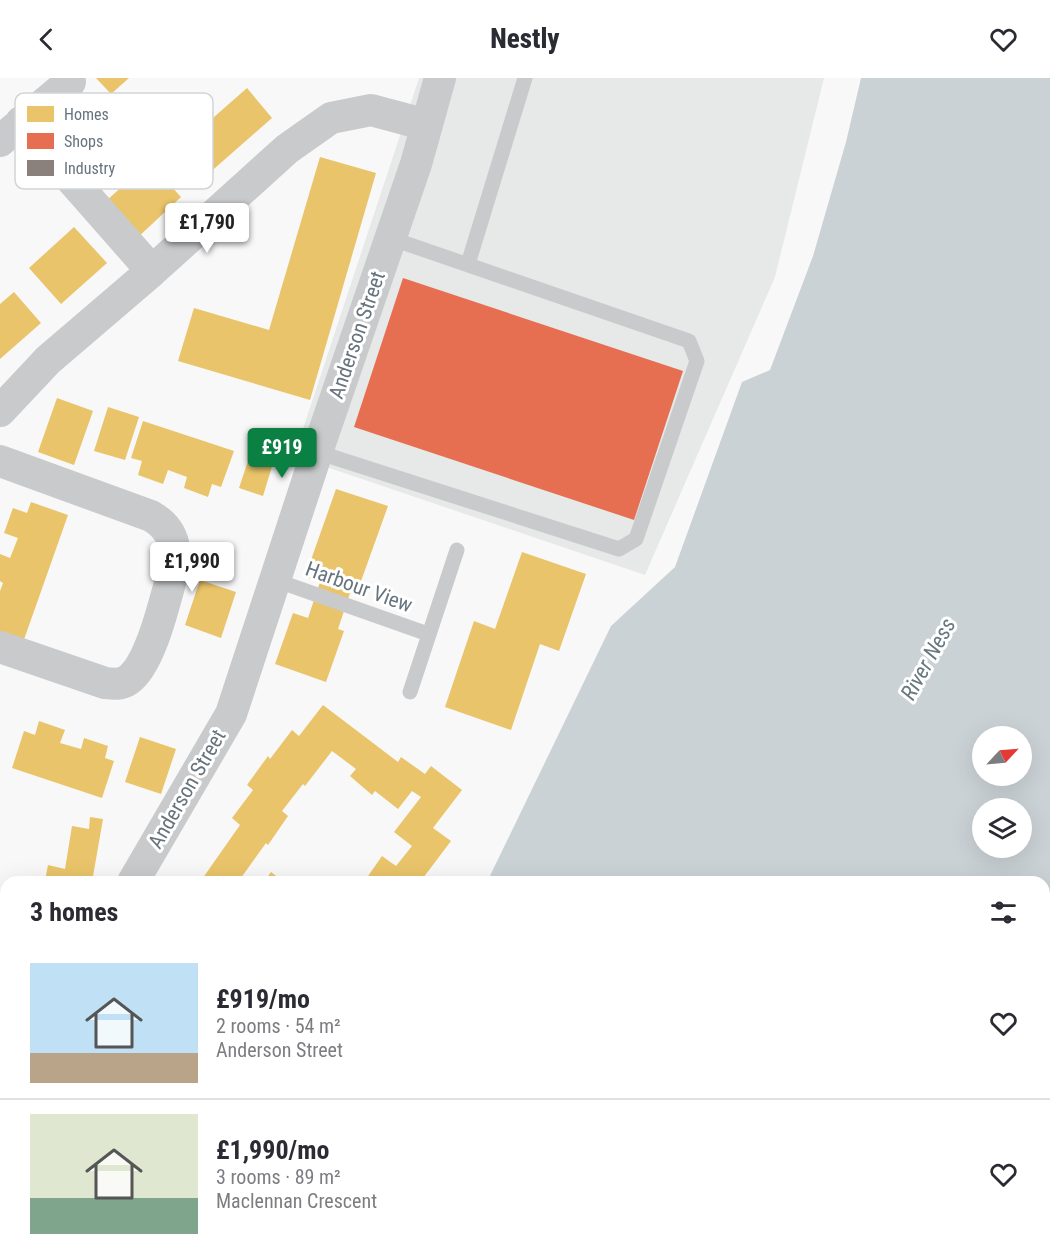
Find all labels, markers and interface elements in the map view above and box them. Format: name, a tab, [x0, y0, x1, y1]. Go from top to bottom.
icon: back	[30, 23, 63, 56]
text: Nestly	[490, 23, 560, 55]
icon: heart	[987, 23, 1020, 56]
legend	[15, 93, 213, 189]
text: Homes	[64, 105, 109, 124]
text: Shops	[64, 132, 103, 151]
text: Industry	[64, 159, 115, 178]
pin: £1,790	[158, 203, 256, 254]
text: £1,790	[179, 210, 235, 234]
street label: Anderson Street	[324, 268, 390, 402]
pin: £919	[246, 428, 318, 479]
text: £919	[262, 435, 302, 459]
pin: £1,990	[143, 542, 241, 593]
text: £1,990	[164, 549, 220, 573]
street label: Harbour View	[302, 557, 416, 618]
water label: River Ness	[895, 614, 961, 704]
street label: Anderson Street	[143, 725, 231, 853]
north arrow	[972, 726, 1032, 786]
map controls	[972, 726, 1032, 858]
button: layers	[972, 798, 1032, 858]
icon: filters	[987, 896, 1020, 929]
text: 3 homes	[30, 897, 118, 927]
text: £919/mo	[216, 984, 310, 1014]
icon: home	[78, 987, 150, 1059]
icon: heart	[987, 1007, 1020, 1040]
text: 2 rooms · 54 m²	[216, 1014, 341, 1038]
text: Anderson Street	[216, 1038, 343, 1062]
text: £1,990/mo	[216, 1135, 329, 1165]
icon: home	[78, 1138, 150, 1210]
icon: heart	[987, 1158, 1020, 1191]
text: 3 rooms · 89 m²	[216, 1165, 341, 1189]
text: Maclennan Crescent	[216, 1189, 377, 1213]

